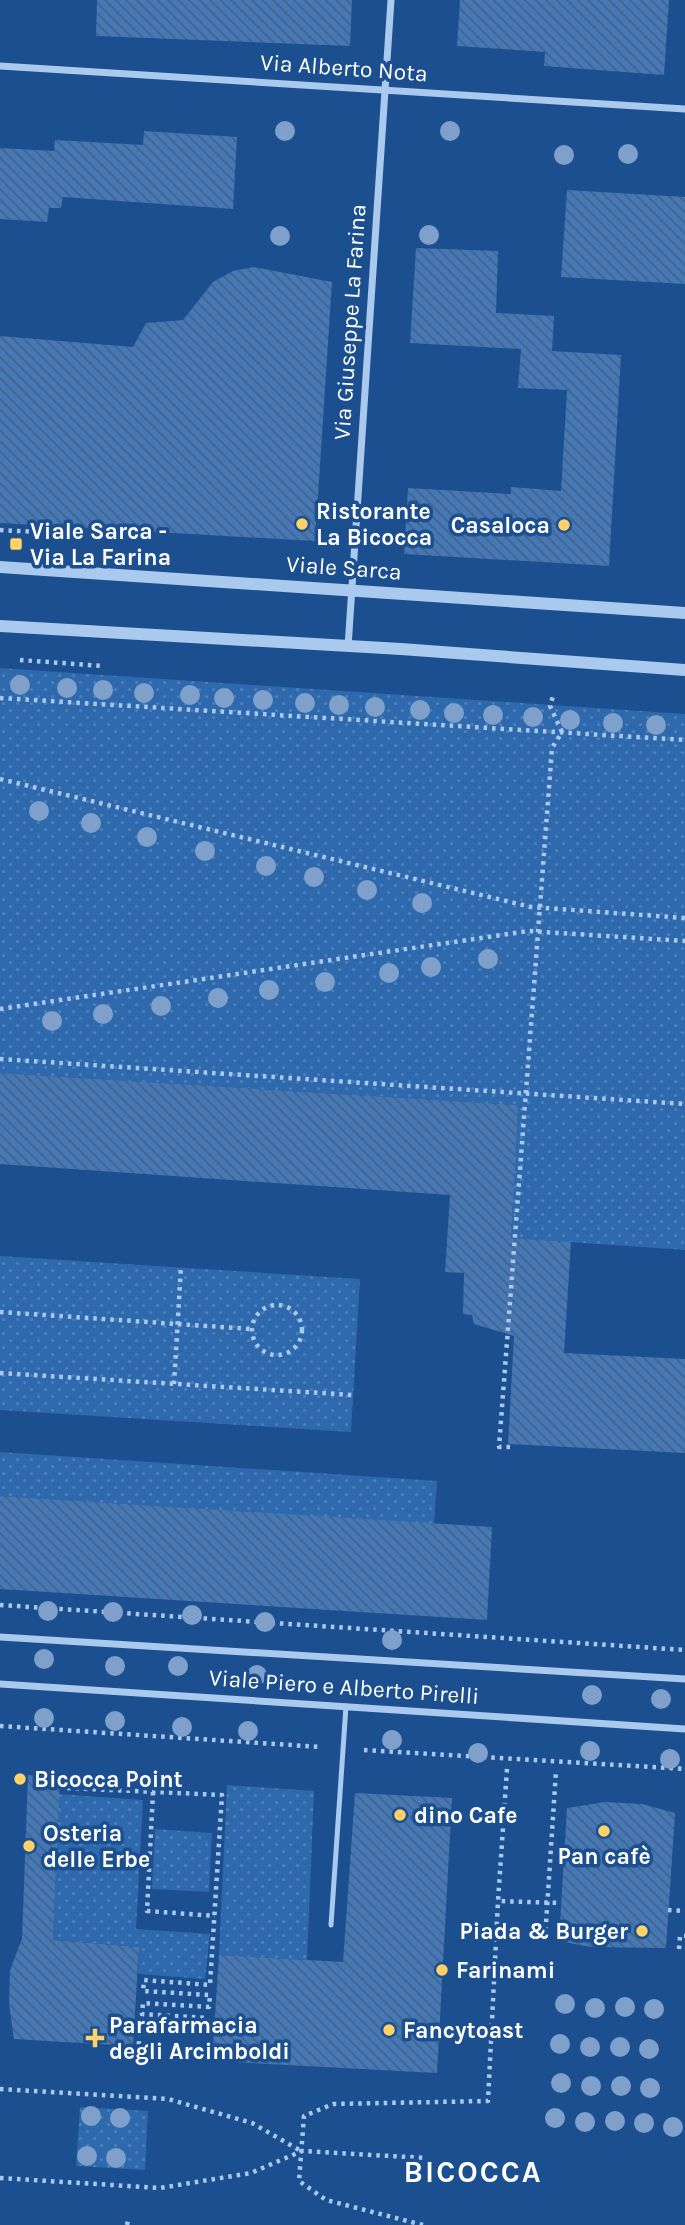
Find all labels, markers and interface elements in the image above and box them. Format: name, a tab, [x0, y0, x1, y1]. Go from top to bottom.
street label: Via Alberto Nota	[259, 49, 429, 87]
street label: Via Giuseppe La Farina	[328, 203, 372, 441]
place label: Ristorante La Bicocca	[316, 498, 432, 551]
place label: Casaloca	[451, 512, 550, 539]
marker: Ristorante La Bicocca	[294, 516, 310, 532]
marker: Casaloca	[556, 517, 572, 533]
place label: Viale Sarca - Via La Farina	[30, 518, 171, 571]
marker: Viale Sarca - Via La Farina	[8, 536, 24, 552]
street label: Viale Sarca	[285, 551, 403, 585]
street label: Viale Piero e Alberto Pirelli	[208, 1664, 480, 1710]
place label: Bicocca Point	[34, 1766, 183, 1793]
marker: Bicocca Point	[12, 1771, 28, 1787]
place label: dino Cafe	[414, 1802, 518, 1829]
marker: dino Cafe	[392, 1807, 408, 1823]
place label: Osteria delle Erbe	[43, 1820, 150, 1873]
marker: Pan cafè	[596, 1823, 612, 1839]
marker: Osteria delle Erbe	[21, 1838, 37, 1854]
place label: Pan cafè	[557, 1843, 651, 1870]
place label: Piada & Burger	[459, 1918, 628, 1945]
marker: Piada & Burger	[634, 1923, 650, 1939]
place label: Farinami	[456, 1957, 555, 1984]
marker: Farinami	[434, 1962, 450, 1978]
place label: Parafarmacia degli Arcimboldi	[109, 2012, 290, 2065]
place label: Fancytoast	[403, 2017, 523, 2044]
marker: Fancytoast	[381, 2022, 397, 2038]
marker: Parafarmacia degli Arcimboldi	[87, 2030, 103, 2046]
district label: BICOCCA	[404, 2154, 542, 2190]

